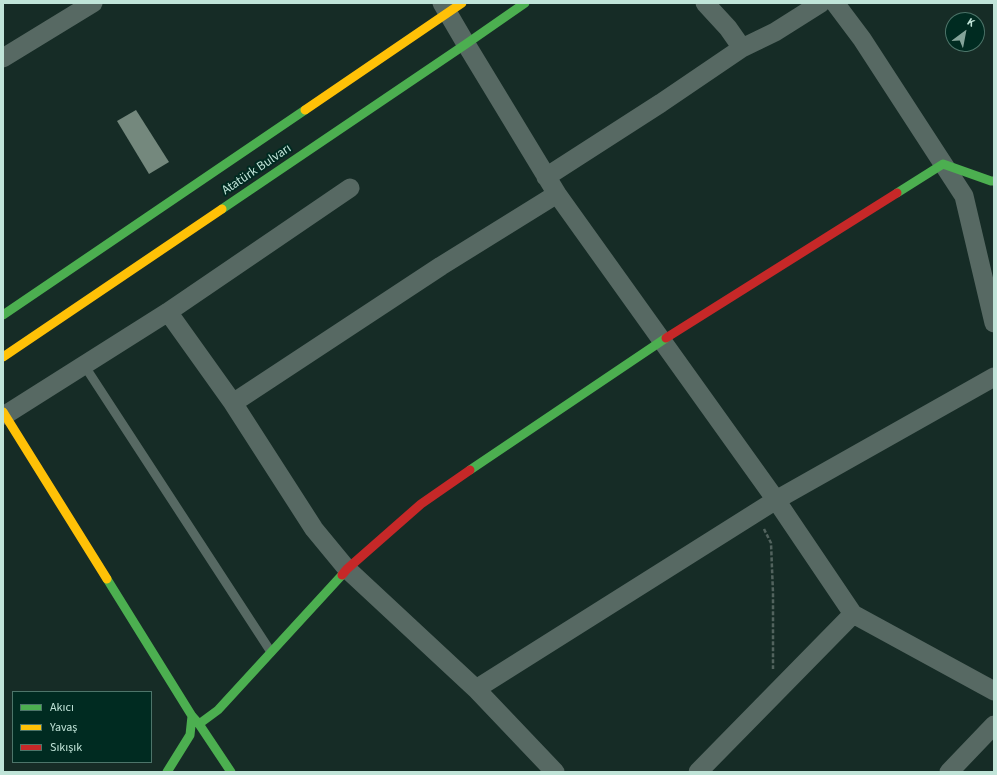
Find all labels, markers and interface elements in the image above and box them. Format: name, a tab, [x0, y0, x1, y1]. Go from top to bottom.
north arrow	[945, 12, 985, 52]
text: K	[964, 14, 978, 30]
street label: Atatürk Bulvarı	[219, 141, 295, 199]
legend	[12, 691, 152, 763]
text: Akıcı	[50, 699, 74, 716]
text: Yavaş	[50, 719, 77, 736]
text: Sıkışık	[50, 739, 82, 756]

